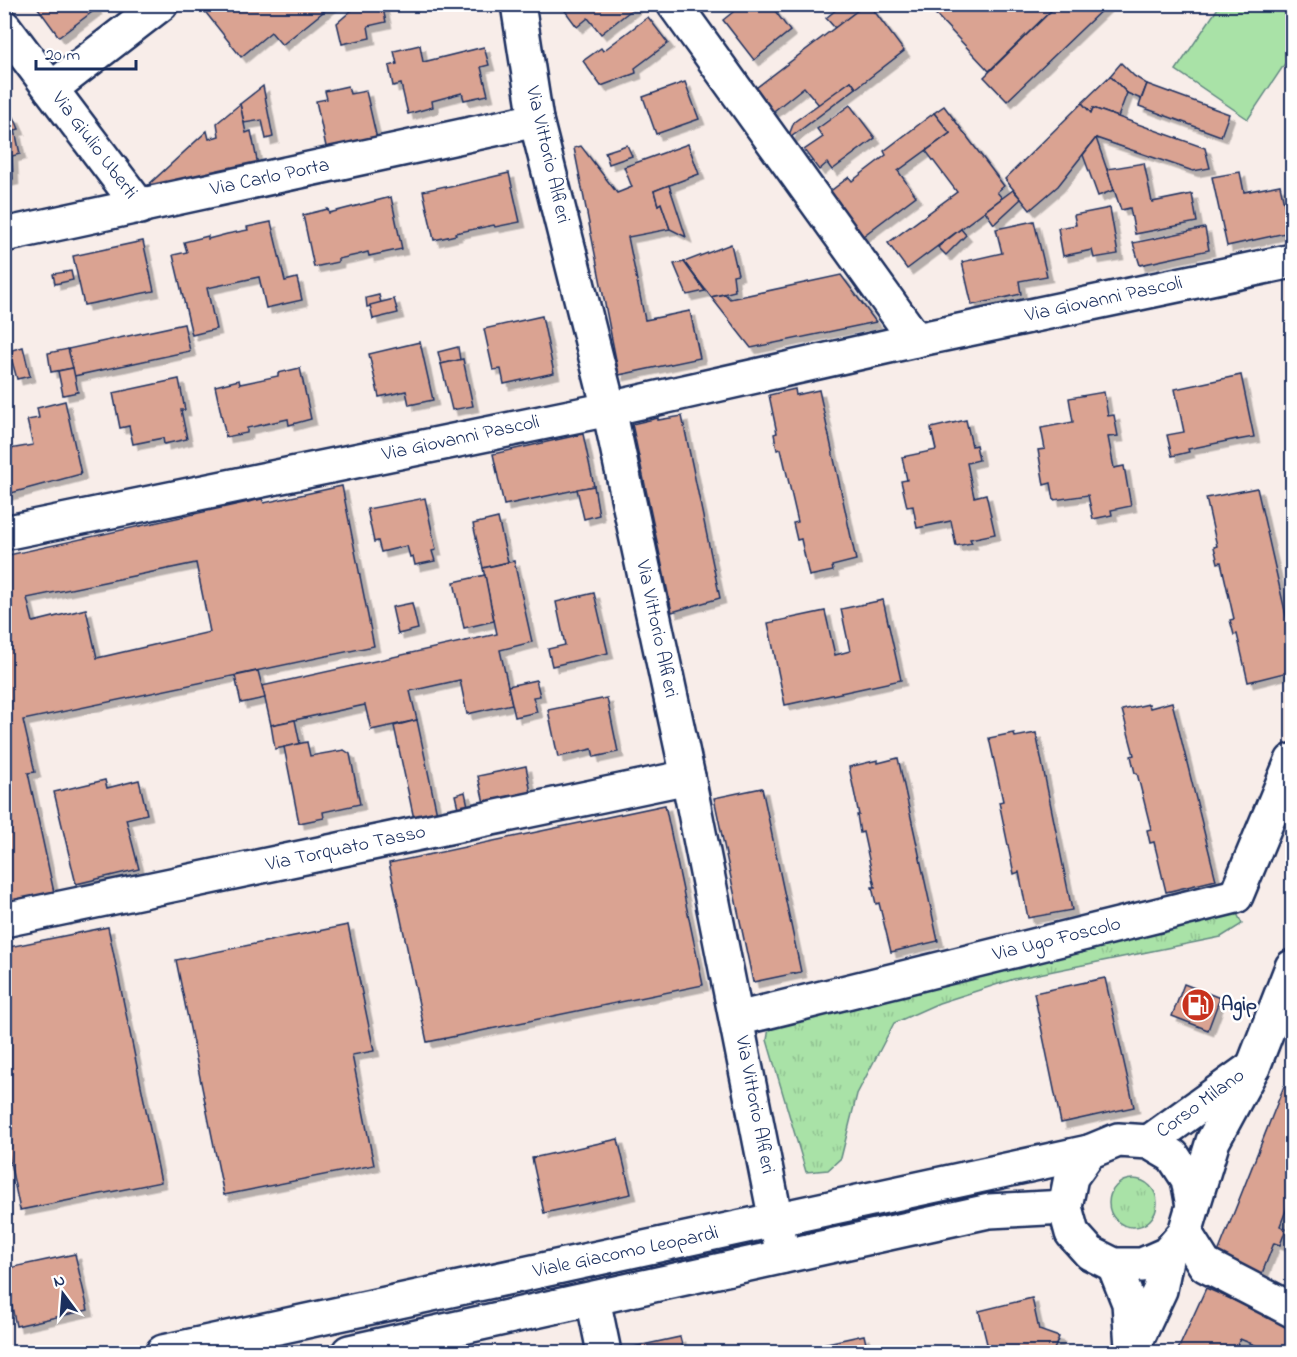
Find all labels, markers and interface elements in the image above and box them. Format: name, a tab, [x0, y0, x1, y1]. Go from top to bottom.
scale bar	[36, 33, 136, 71]
text: 20 m	[45, 43, 80, 69]
street label: Via Vittorio Alfieri	[517, 82, 577, 227]
street label: Via Giulio Uberti	[43, 85, 144, 206]
street label: Via Carlo Porta	[207, 151, 332, 205]
street label: Via Giovanni Pascoli	[1022, 269, 1185, 331]
street label: Via Giovanni Pascoli	[379, 408, 542, 470]
street label: Via Vittorio Alfieri	[627, 556, 685, 701]
street label: Via Torquato Tasso	[262, 818, 429, 880]
street label: Via Ugo Foscolo	[989, 910, 1124, 971]
fuel station icon: Agip	[1180, 987, 1216, 1023]
place label: Agip	[1221, 991, 1257, 1021]
street label: Via Vittorio Alfieri	[726, 1032, 782, 1177]
street label: Corso Milano	[1151, 1062, 1251, 1146]
street label: Viale Giacomo Leopardi	[530, 1219, 721, 1287]
north arrow	[33, 1264, 93, 1324]
text: N	[51, 1268, 68, 1295]

